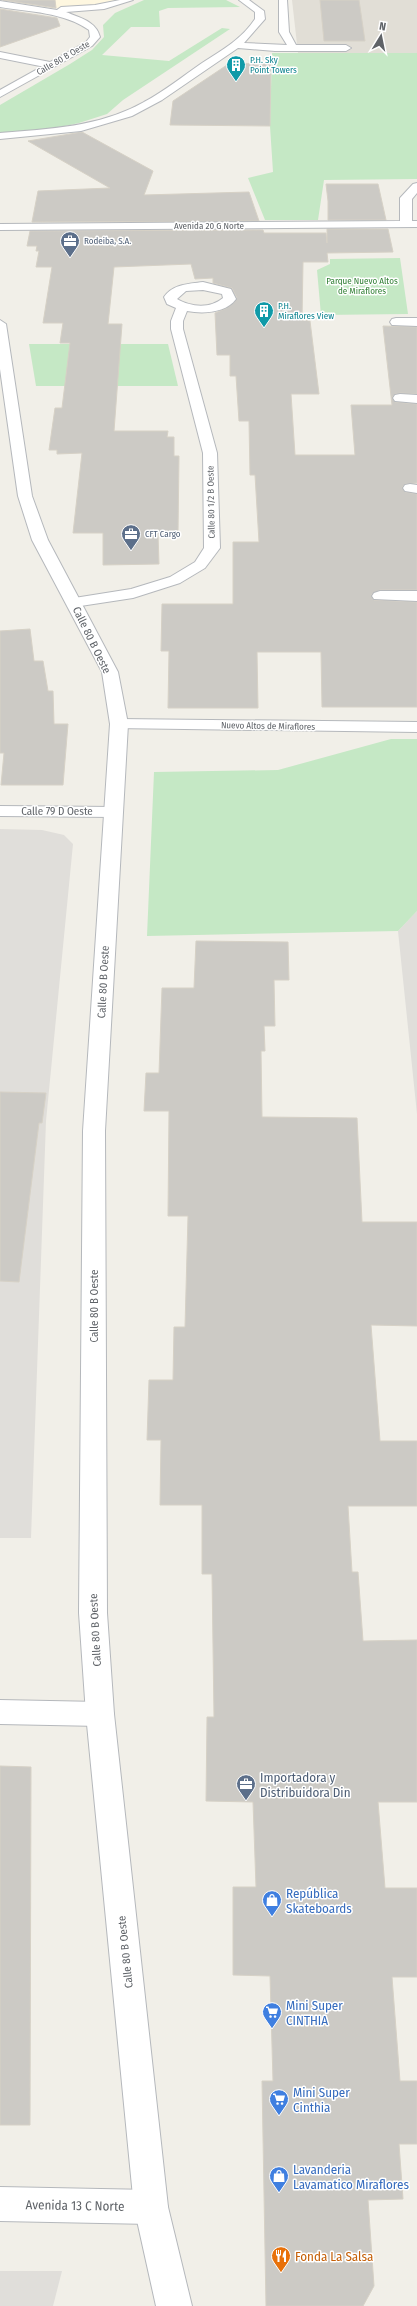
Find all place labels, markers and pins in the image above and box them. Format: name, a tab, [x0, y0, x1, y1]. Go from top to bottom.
building icon: P.H. Sky Point Towers	[225, 54, 247, 82]
place label: P.H. Sky Point Towers	[250, 55, 297, 75]
office icon: Rodeiba, S.A.	[59, 230, 81, 258]
place label: Rodeiba, S.A.	[84, 236, 131, 246]
building icon: P.H. Miraflores View	[253, 300, 275, 328]
place label: P.H. Miraflores View	[278, 301, 334, 321]
office icon: CFT Cargo	[120, 523, 142, 551]
place label: CFT Cargo	[145, 529, 181, 539]
place label: Importadora y Distribuidora Din	[260, 1770, 350, 1800]
office icon: Importadora y Distribuidora Din	[235, 1773, 257, 1801]
place label: República Skateboards	[286, 1886, 352, 1916]
shop icon: República Skateboards	[261, 1889, 283, 1917]
place label: Mini Super CINTHIA	[286, 1998, 343, 2028]
supermarket icon: Mini Super CINTHIA	[261, 2001, 283, 2029]
place label: Mini Super Cinthia	[293, 2085, 350, 2115]
supermarket icon: Mini Super Cinthia	[268, 2088, 290, 2116]
place label: Lavanderia Lavamatico Miraflores	[293, 2162, 409, 2192]
shop icon: Lavanderia Lavamatico Miraflores	[268, 2165, 290, 2193]
restaurant icon: Fonda La Salsa	[270, 2245, 292, 2273]
place label: Fonda La Salsa	[295, 2249, 373, 2264]

